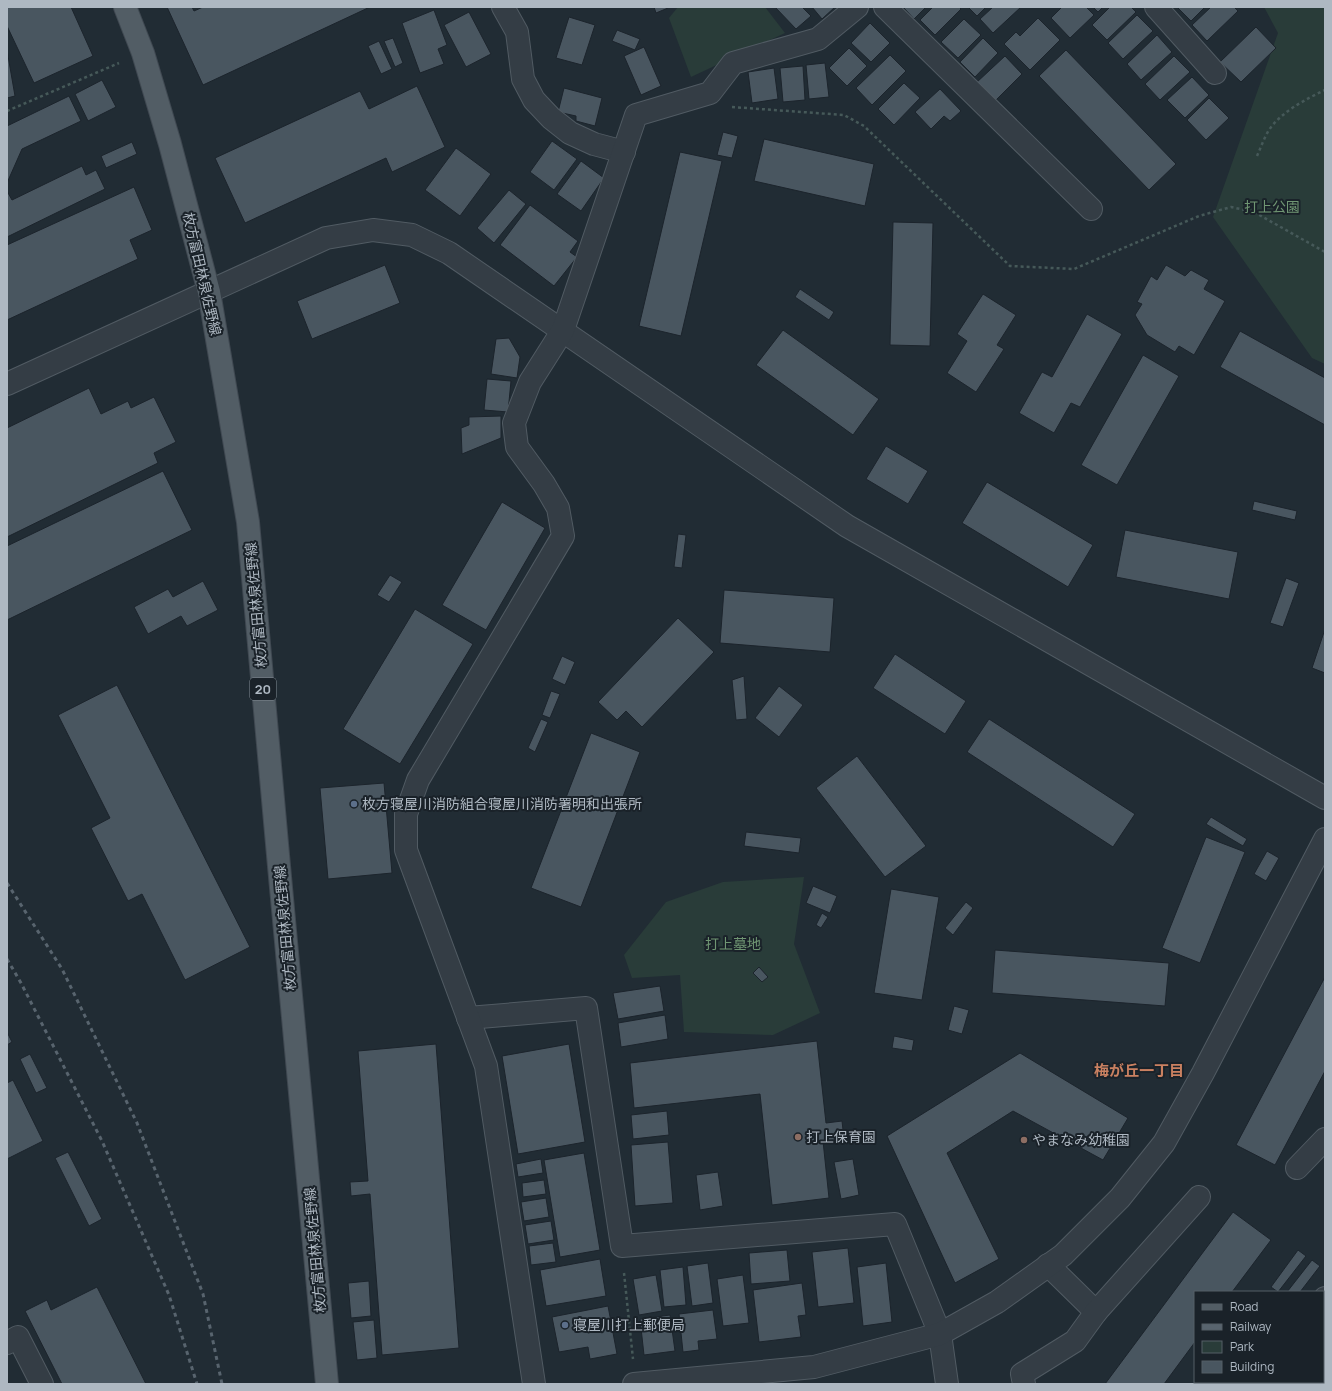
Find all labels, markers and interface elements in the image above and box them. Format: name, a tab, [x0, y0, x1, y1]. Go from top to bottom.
park label: 打上公園	[1244, 197, 1300, 216]
street label: 枚方富田林泉佐野線	[179, 210, 226, 337]
street label: 枚方富田林泉佐野線	[241, 541, 270, 669]
road number: 20	[250, 678, 276, 700]
place label: 枚方寝屋川消防組合寝屋川消防署明和出張所	[362, 794, 642, 813]
marker: 枚方寝屋川消防組合寝屋川消防署明和出張所	[349, 799, 359, 809]
street label: 枚方富田林泉佐野線	[270, 864, 299, 992]
park label: 打上墓地	[705, 934, 761, 953]
district label: 梅が丘一丁目	[1094, 1060, 1184, 1081]
place label: 打上保育園	[806, 1127, 876, 1146]
place label: やまなみ幼稚園	[1032, 1130, 1130, 1149]
marker: 打上保育園	[793, 1132, 803, 1142]
marker: やまなみ幼稚園	[1019, 1135, 1029, 1145]
street label: 枚方富田林泉佐野線	[300, 1186, 329, 1314]
legend	[1194, 1291, 1324, 1383]
text: Road	[1230, 1298, 1258, 1315]
place label: 寝屋川打上郵便局	[573, 1315, 685, 1334]
text: Railway	[1230, 1318, 1272, 1335]
marker: 寝屋川打上郵便局	[560, 1320, 570, 1330]
text: Park	[1230, 1338, 1255, 1355]
text: Building	[1230, 1358, 1274, 1375]

